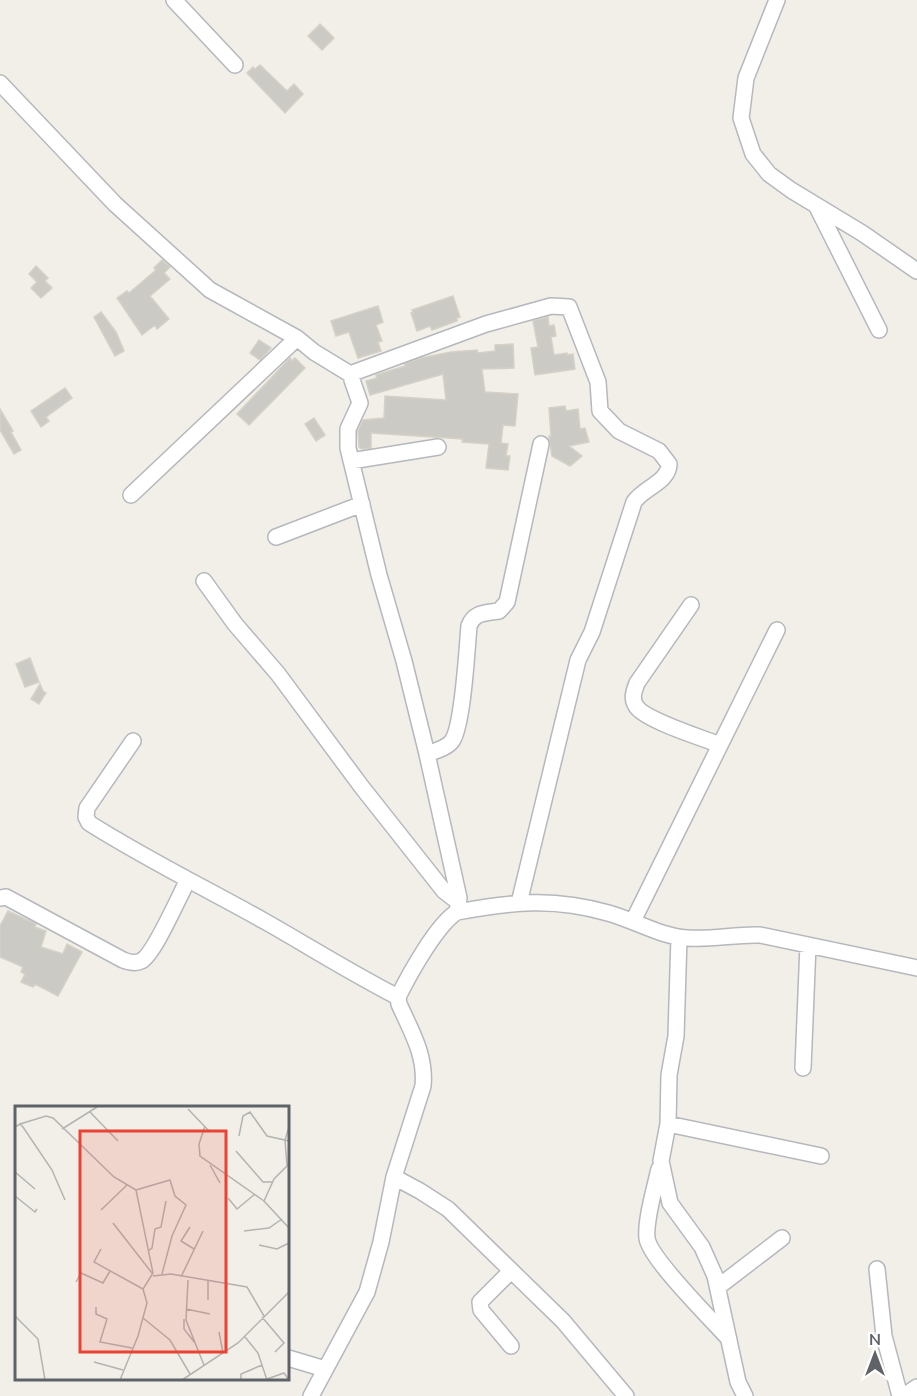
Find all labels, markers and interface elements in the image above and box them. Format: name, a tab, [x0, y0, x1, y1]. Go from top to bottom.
inset map	[15, 1106, 290, 1381]
north arrow	[845, 1324, 905, 1384]
text: N	[869, 1329, 881, 1351]

